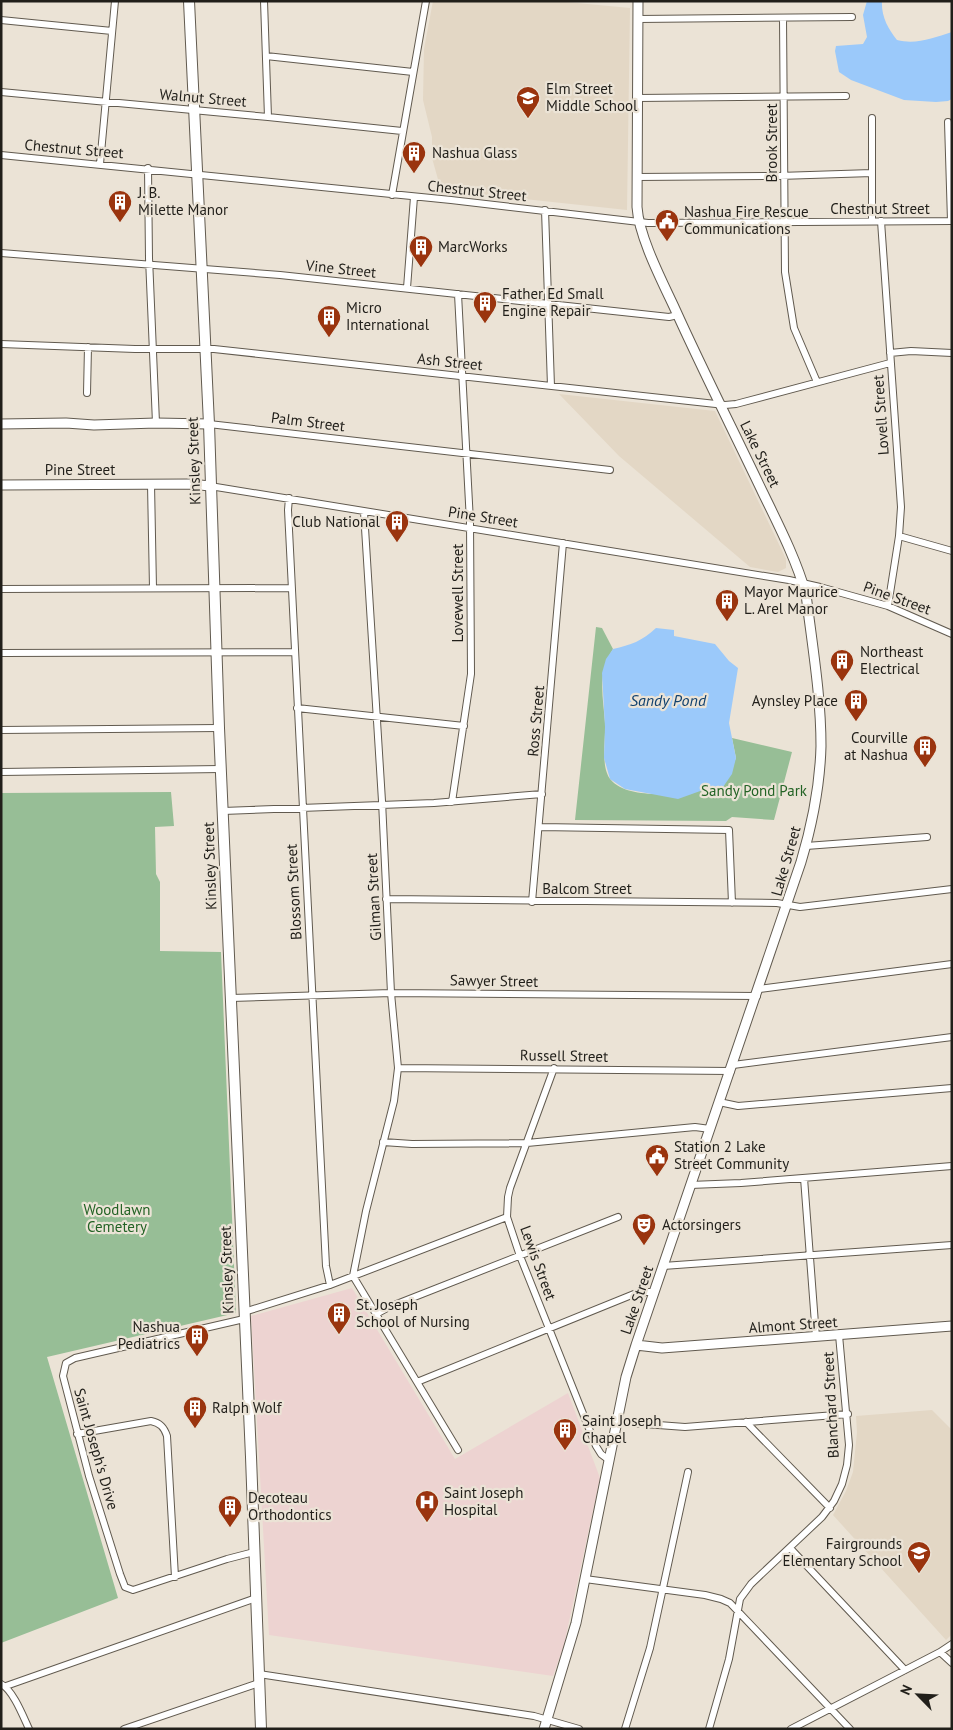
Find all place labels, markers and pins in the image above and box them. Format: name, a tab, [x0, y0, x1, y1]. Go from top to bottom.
place label: Elm Street Middle School	[546, 79, 638, 115]
school or university icon: Elm Street Middle School	[515, 85, 541, 119]
building icon: Nashua Glass	[401, 140, 427, 174]
place label: Nashua Glass	[432, 143, 517, 162]
place label: J. B. Milette Manor	[137, 183, 228, 219]
building icon: J. B. Milette Manor	[107, 189, 133, 223]
place label: Nashua Fire Rescue Communications	[684, 202, 809, 238]
public building icon: Nashua Fire Rescue Communications	[654, 208, 680, 242]
building icon: MarcWorks	[408, 234, 434, 268]
place label: MarcWorks	[438, 237, 508, 256]
place label: Father Ed Small Engine Repair	[502, 284, 604, 320]
building icon: Father Ed Small Engine Repair	[472, 290, 498, 324]
place label: Micro International	[346, 298, 430, 334]
building icon: Micro International	[316, 304, 342, 338]
building icon: Club National	[384, 509, 410, 543]
place label: Club National	[292, 512, 381, 531]
place label: Mayor Maurice L. Arel Manor	[744, 582, 838, 618]
building icon: Mayor Maurice L. Arel Manor	[714, 588, 740, 622]
place label: Northeast Electrical	[860, 642, 923, 678]
building icon: Northeast Electrical	[829, 648, 855, 682]
building icon: Aynsley Place	[843, 688, 869, 722]
place label: Aynsley Place	[752, 691, 838, 710]
place label: Courville at Nashua	[844, 728, 908, 764]
building icon: Courville at Nashua	[912, 734, 938, 768]
place label: Station 2 Lake Street Community	[674, 1137, 789, 1173]
public building icon: Station 2 Lake Street Community	[644, 1143, 670, 1177]
theatre icon: Actorsingers	[631, 1212, 657, 1246]
place label: Actorsingers	[662, 1215, 741, 1234]
place label: St. Joseph School of Nursing	[356, 1295, 470, 1331]
building icon: St. Joseph School of Nursing	[326, 1301, 352, 1335]
place label: Nashua Pediatrics	[118, 1317, 180, 1353]
building icon: Nashua Pediatrics	[184, 1323, 210, 1357]
building icon: Ralph Wolf	[182, 1395, 208, 1429]
place label: Ralph Wolf	[212, 1398, 283, 1417]
place label: Saint Joseph Chapel	[582, 1411, 661, 1447]
building icon: Saint Joseph Chapel	[552, 1417, 578, 1451]
place label: Saint Joseph Hospital	[444, 1483, 523, 1519]
place label: Decoteau Orthodontics	[248, 1488, 332, 1524]
hospital icon: Saint Joseph Hospital	[414, 1489, 440, 1523]
building icon: Decoteau Orthodontics	[217, 1494, 243, 1528]
place label: Fairgrounds Elementary School	[782, 1534, 903, 1570]
school or university icon: Fairgrounds Elementary School	[906, 1540, 932, 1574]

